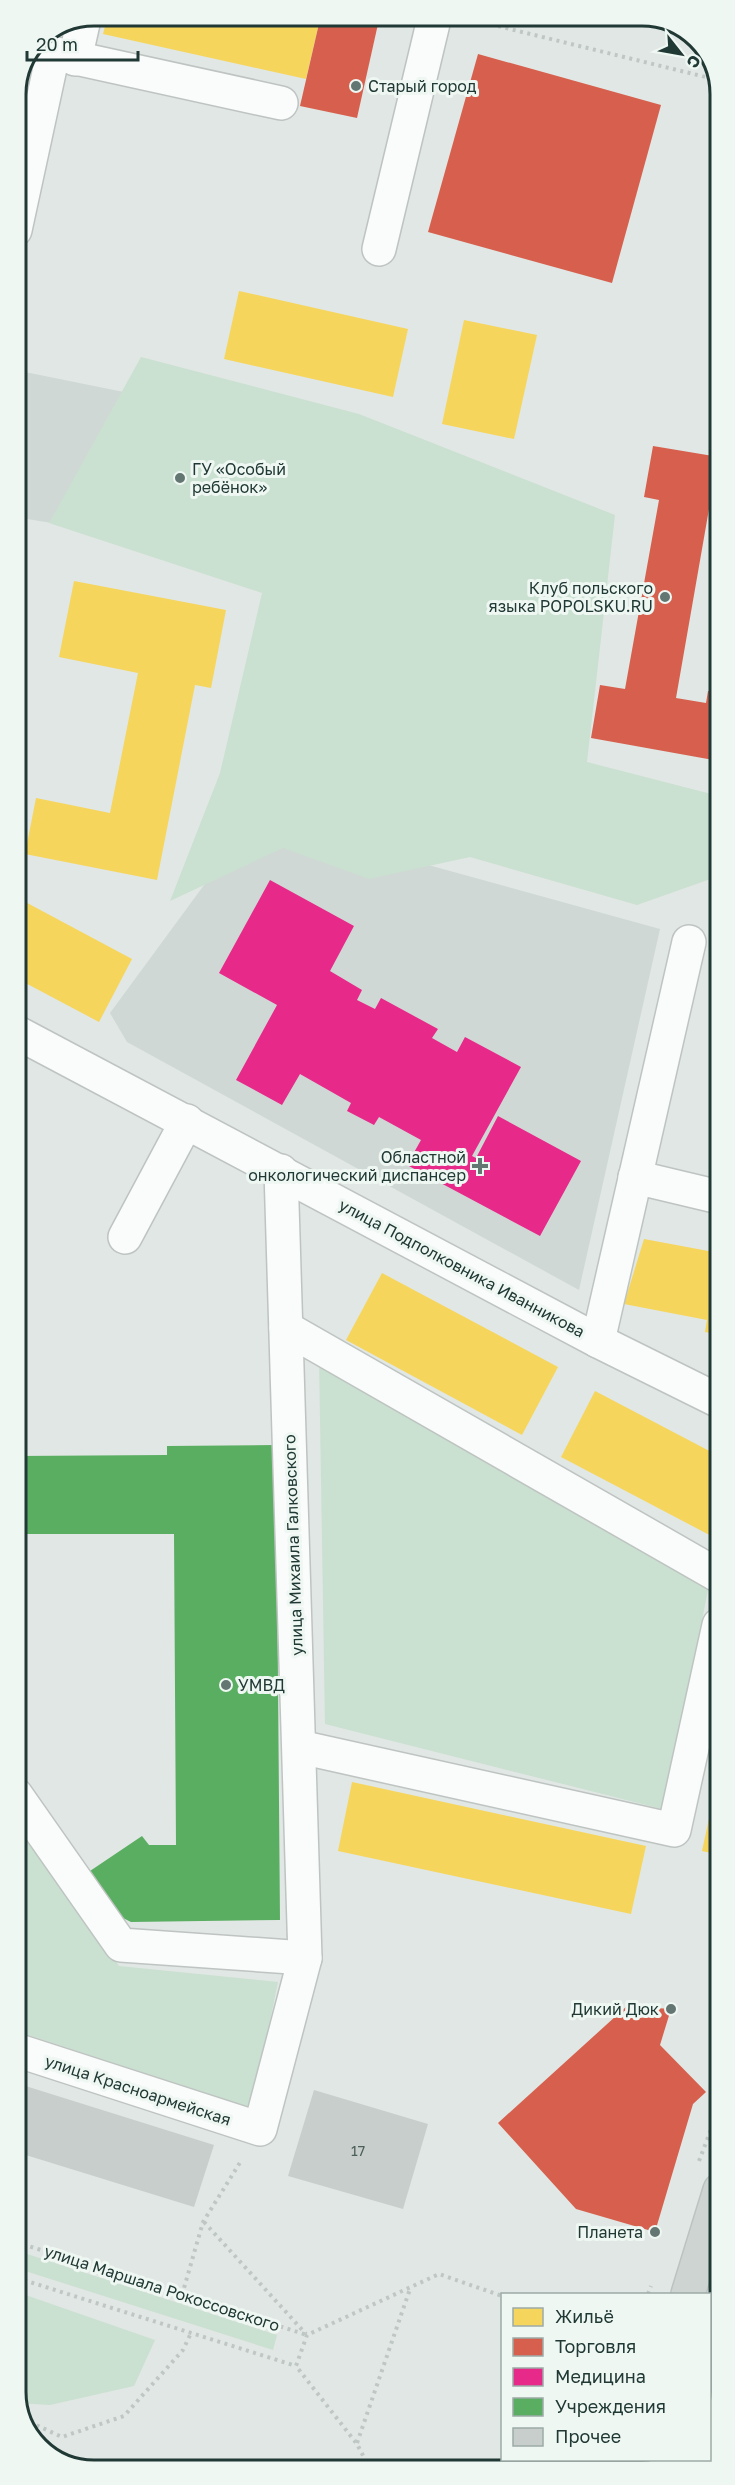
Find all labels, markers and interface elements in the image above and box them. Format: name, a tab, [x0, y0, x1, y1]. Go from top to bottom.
scale bar	[27, 24, 138, 62]
north arrow	[651, 24, 711, 84]
text: 20 m	[36, 33, 78, 55]
text: С	[682, 52, 705, 72]
place label: Старый город	[368, 76, 477, 96]
marker: Старый город	[349, 79, 363, 93]
place label: ГУ «Особый ребёнок»	[192, 459, 286, 497]
marker: ГУ «Особый ребёнок»	[173, 471, 187, 485]
place label: Клуб польского языка POPOLSKU.RU	[489, 578, 653, 616]
marker: Клуб польского языка POPOLSKU.RU	[658, 590, 672, 604]
place label: Областной онкологический диспансер	[248, 1147, 466, 1185]
marker: Областной онкологический диспансер	[471, 1157, 489, 1175]
street label: улица Подполковника Иванникова	[336, 1194, 588, 1342]
street label: улица Михаила Галковского	[279, 1434, 307, 1656]
place label: УМВД	[238, 1675, 285, 1695]
marker: УМВД	[219, 1678, 233, 1692]
place label: Дикий Дюк	[572, 1999, 659, 2019]
marker: Дикий Дюк	[664, 2002, 678, 2016]
street label: улица Красноармейская	[42, 2050, 234, 2130]
house number: 17	[351, 2142, 365, 2159]
place label: Планета	[577, 2222, 643, 2242]
marker: Планета	[648, 2225, 662, 2239]
street label: улица Маршала Рокоссовского	[42, 2240, 282, 2336]
legend	[501, 2293, 711, 2461]
text: Жильё	[555, 2305, 614, 2327]
text: Торговля	[555, 2335, 636, 2357]
text: Медицина	[555, 2365, 646, 2387]
text: Учреждения	[555, 2395, 666, 2417]
text: Прочее	[555, 2425, 621, 2447]

